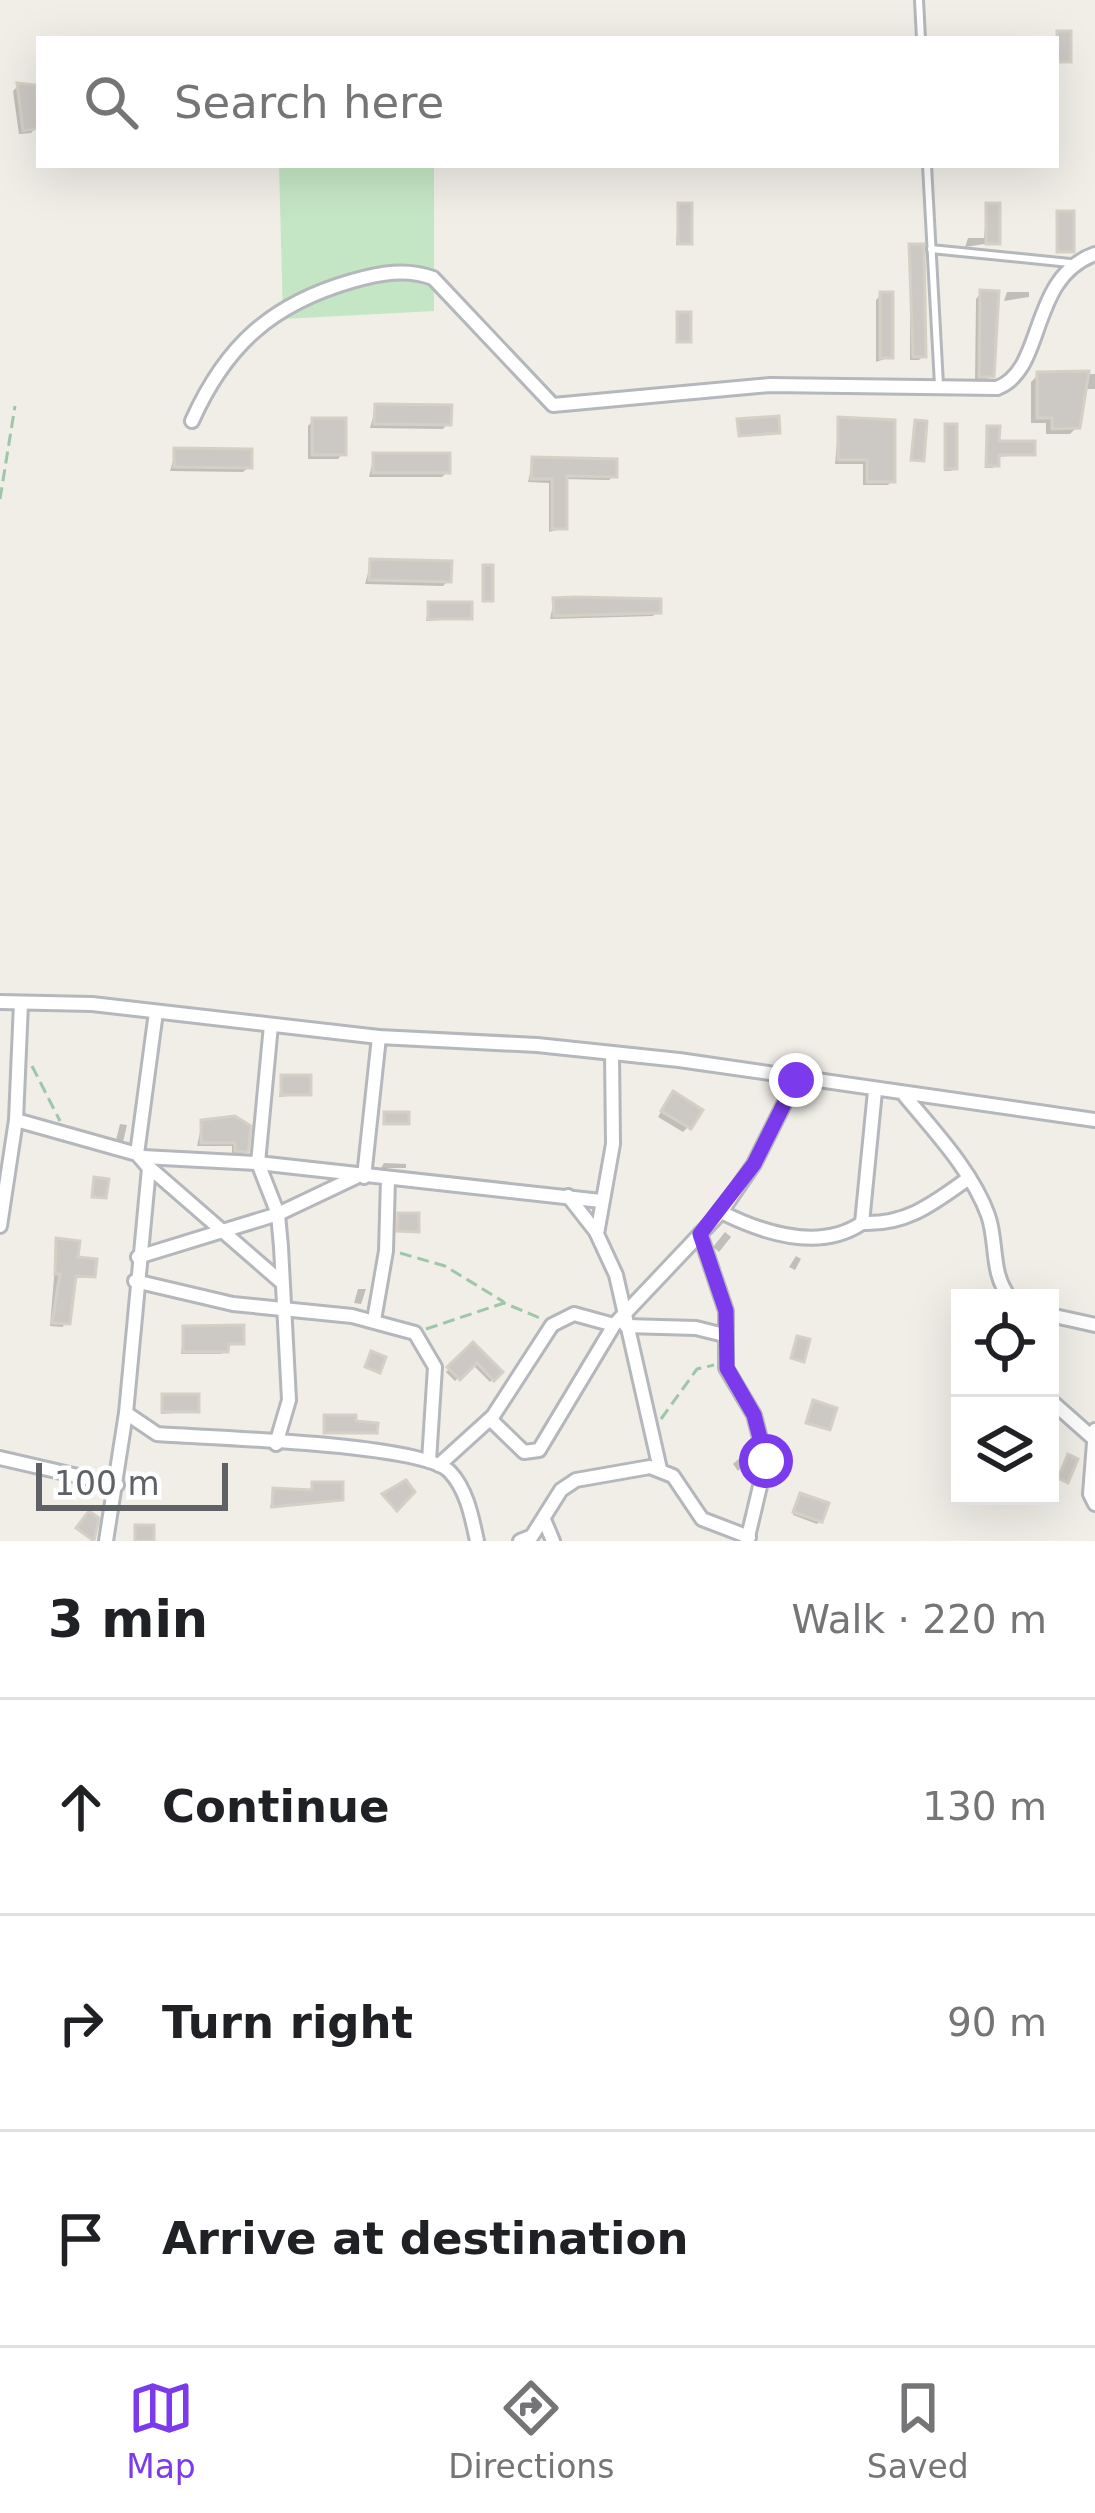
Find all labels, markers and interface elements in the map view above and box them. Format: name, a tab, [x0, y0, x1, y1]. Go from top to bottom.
search box	[36, 36, 1059, 168]
icon: search	[78, 69, 144, 135]
text: Search here	[174, 76, 444, 129]
route end	[769, 1053, 823, 1107]
map controls	[951, 1289, 1059, 1505]
button: locate	[951, 1289, 1059, 1397]
button: layers	[951, 1397, 1059, 1505]
route start	[739, 1434, 793, 1488]
scale bar	[36, 1457, 228, 1510]
text: 100 m	[54, 1464, 160, 1503]
text: 3 min	[48, 1590, 208, 1649]
text: Walk · 220 m	[792, 1597, 1047, 1642]
icon: ahead	[48, 1774, 114, 1840]
text: Continue	[162, 1780, 390, 1833]
text: 130 m	[922, 1784, 1047, 1829]
icon: right	[48, 1990, 114, 2056]
text: Turn right	[162, 1996, 413, 2049]
text: 90 m	[947, 2000, 1047, 2045]
icon: arrive	[48, 2206, 114, 2272]
text: Arrive at destination	[162, 2212, 688, 2265]
tab: Map	[126, 2375, 196, 2486]
tab: Directions	[448, 2375, 614, 2486]
tab: Saved	[867, 2375, 969, 2486]

